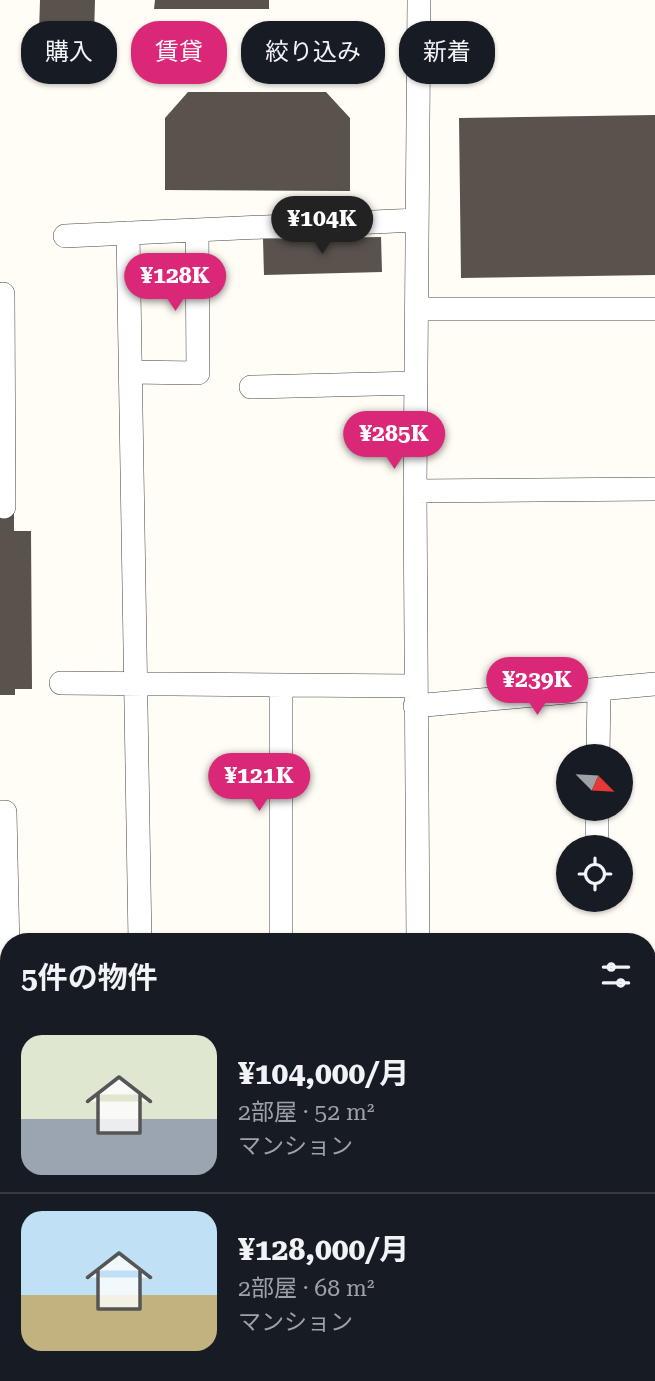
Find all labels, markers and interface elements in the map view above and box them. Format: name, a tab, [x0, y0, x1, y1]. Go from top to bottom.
chip: 購入	[21, 21, 117, 84]
chip: 賃貸	[131, 21, 227, 84]
chip: 絞り込み	[241, 21, 385, 84]
chip: 新着	[399, 21, 495, 84]
pin: ¥104K	[273, 196, 371, 256]
text: ¥104K	[287, 205, 357, 232]
pin: ¥128K	[126, 254, 224, 313]
text: ¥128K	[140, 262, 210, 289]
pin: ¥285K	[345, 412, 443, 471]
text: ¥285K	[359, 420, 429, 447]
pin: ¥239K	[488, 658, 586, 717]
text: ¥239K	[502, 666, 572, 693]
north arrow	[556, 744, 634, 821]
map controls	[556, 744, 633, 912]
pin: ¥121K	[210, 754, 308, 813]
text: ¥121K	[224, 762, 294, 789]
button: locate	[556, 835, 633, 912]
icon: filters	[597, 956, 635, 994]
text: 5件の物件	[21, 960, 158, 995]
text: ¥104,000/月	[238, 1056, 409, 1091]
icon: home	[77, 1063, 161, 1147]
text: 2部屋 · 52 m²	[238, 1099, 374, 1126]
text: マンション	[238, 1133, 353, 1160]
text: ¥128,000/月	[238, 1232, 409, 1267]
icon: home	[77, 1239, 161, 1323]
text: 2部屋 · 68 m²	[238, 1275, 374, 1302]
text: マンション	[238, 1309, 353, 1336]

